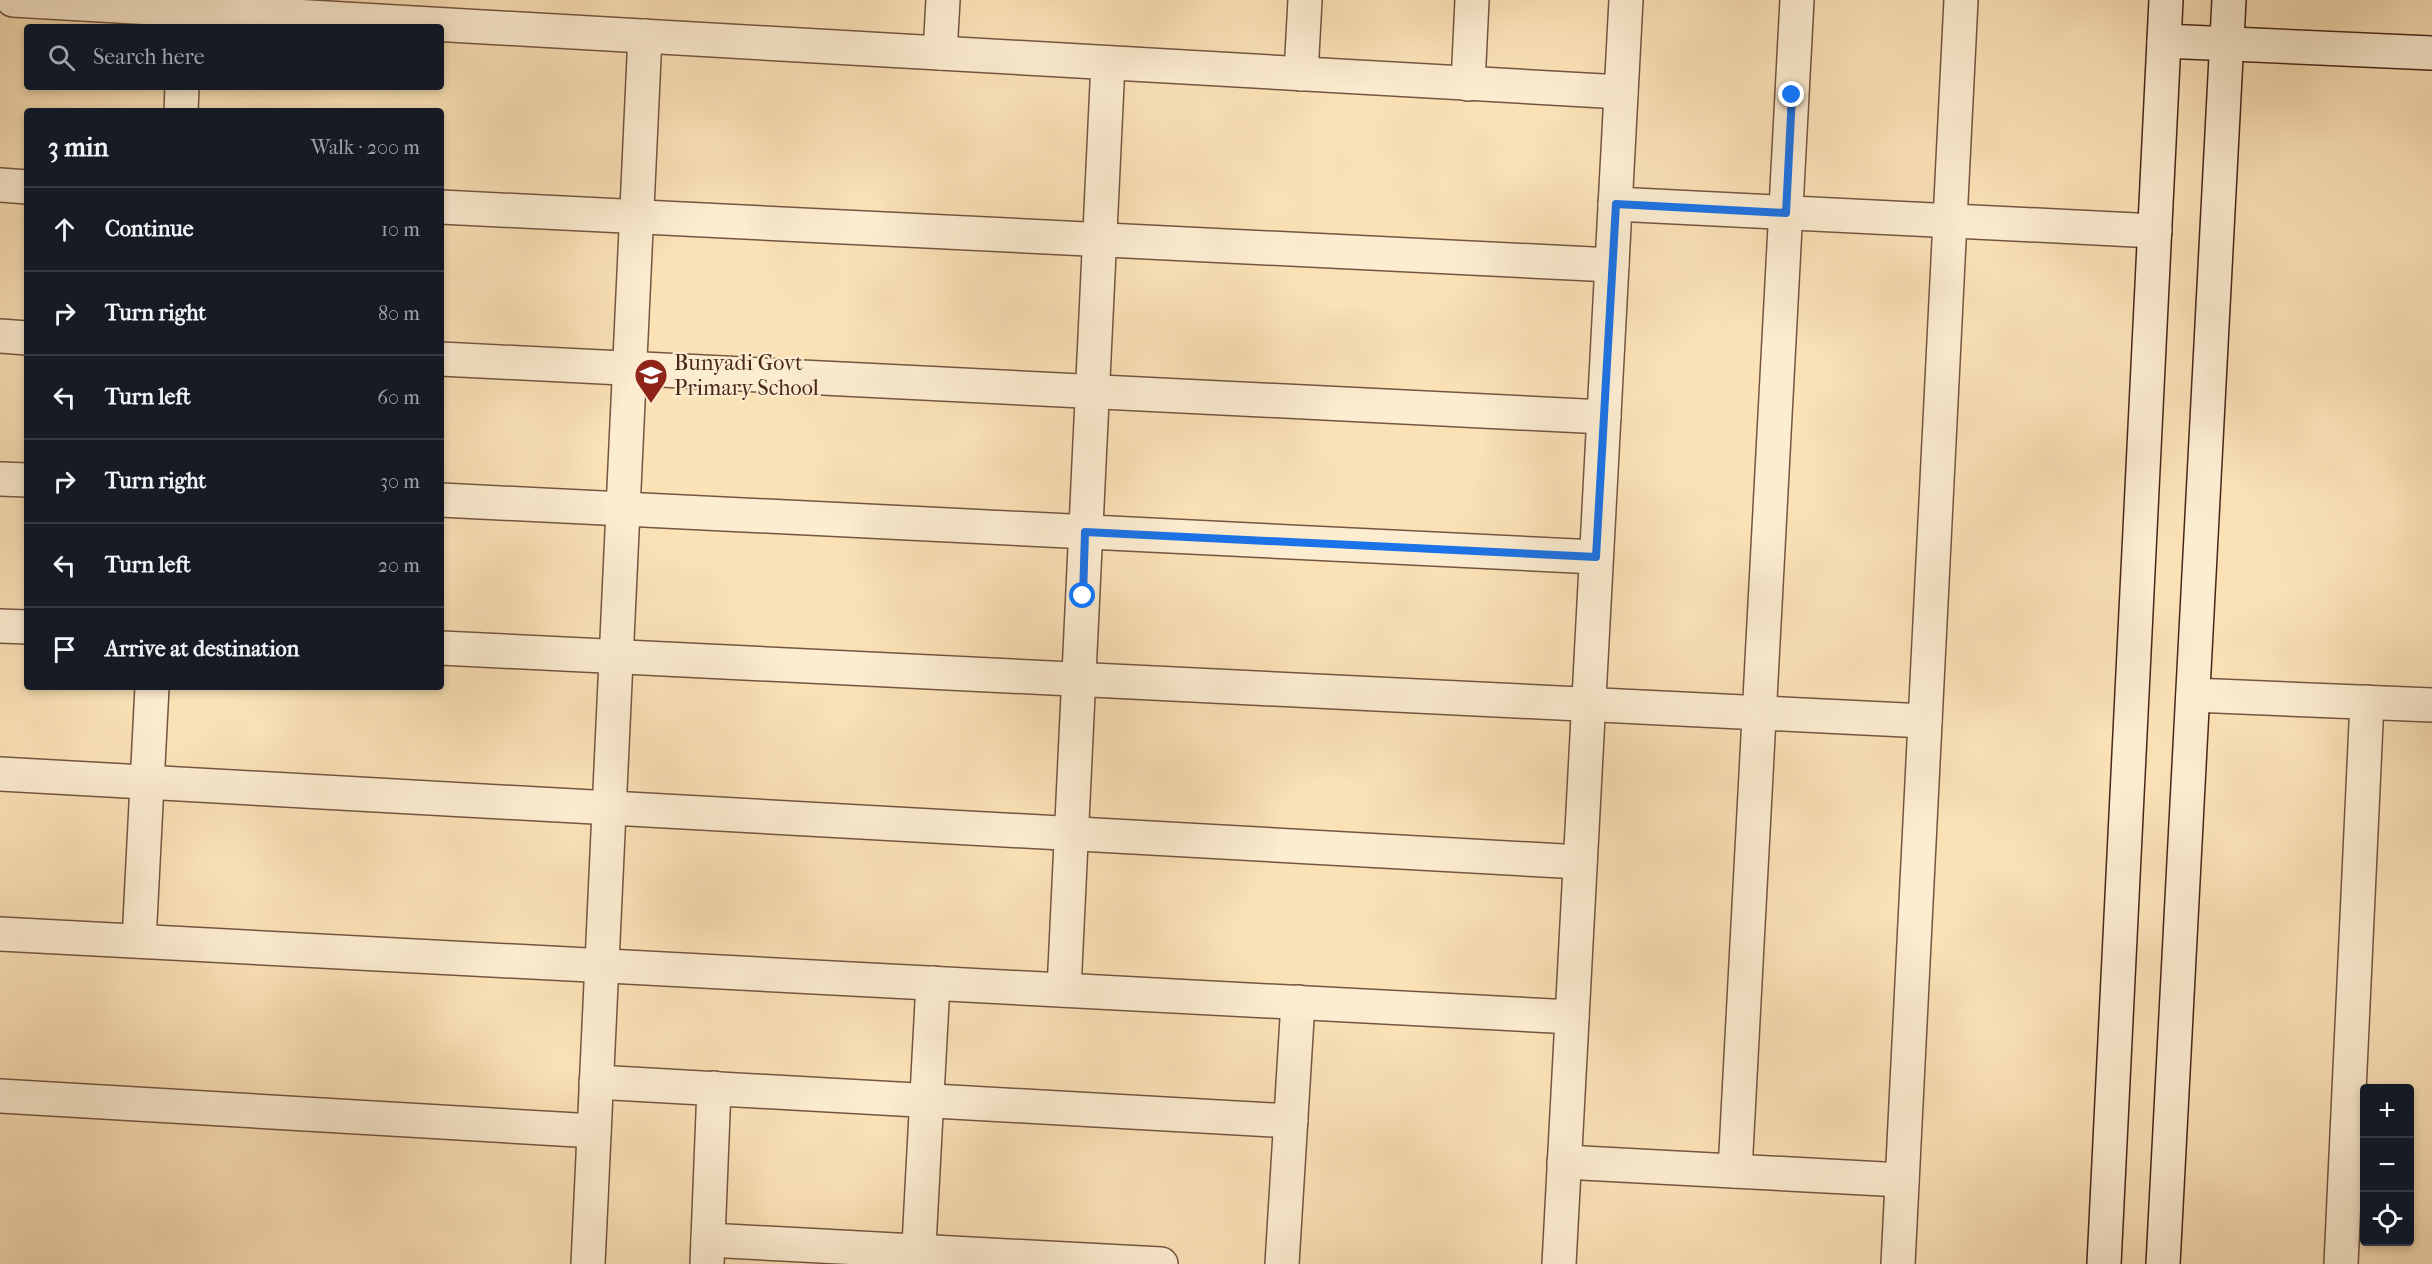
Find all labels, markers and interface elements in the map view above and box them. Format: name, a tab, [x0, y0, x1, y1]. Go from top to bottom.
search box	[24, 24, 444, 90]
icon: search	[45, 41, 78, 74]
text: Search here	[93, 44, 205, 70]
route end	[1778, 81, 1804, 107]
text: 3 min	[48, 132, 109, 163]
text: Walk · 200 m	[311, 136, 420, 159]
icon: ahead	[48, 213, 81, 246]
text: Continue	[105, 216, 194, 242]
text: 10 m	[381, 218, 420, 241]
icon: right	[48, 297, 81, 330]
text: Turn right	[105, 300, 206, 326]
text: 80 m	[378, 302, 420, 325]
place label: Bunyadi Govt Primary School	[674, 350, 819, 401]
school or university icon: Bunyadi Govt Primary School	[633, 357, 669, 404]
icon: left	[48, 381, 81, 414]
text: Turn left	[105, 384, 191, 410]
text: 60 m	[377, 386, 420, 409]
icon: right	[48, 465, 81, 498]
text: Turn right	[105, 468, 206, 494]
text: 30 m	[380, 470, 420, 493]
icon: left	[48, 549, 81, 582]
text: Turn left	[105, 552, 191, 578]
text: 20 m	[378, 554, 420, 577]
route start	[1069, 582, 1095, 608]
icon: arrive	[48, 633, 81, 666]
text: Arrive at destination	[105, 636, 299, 662]
map controls	[2360, 1084, 2414, 1246]
button: +	[2360, 1084, 2414, 1138]
button: −	[2360, 1138, 2414, 1192]
button: locate	[2360, 1192, 2414, 1246]

